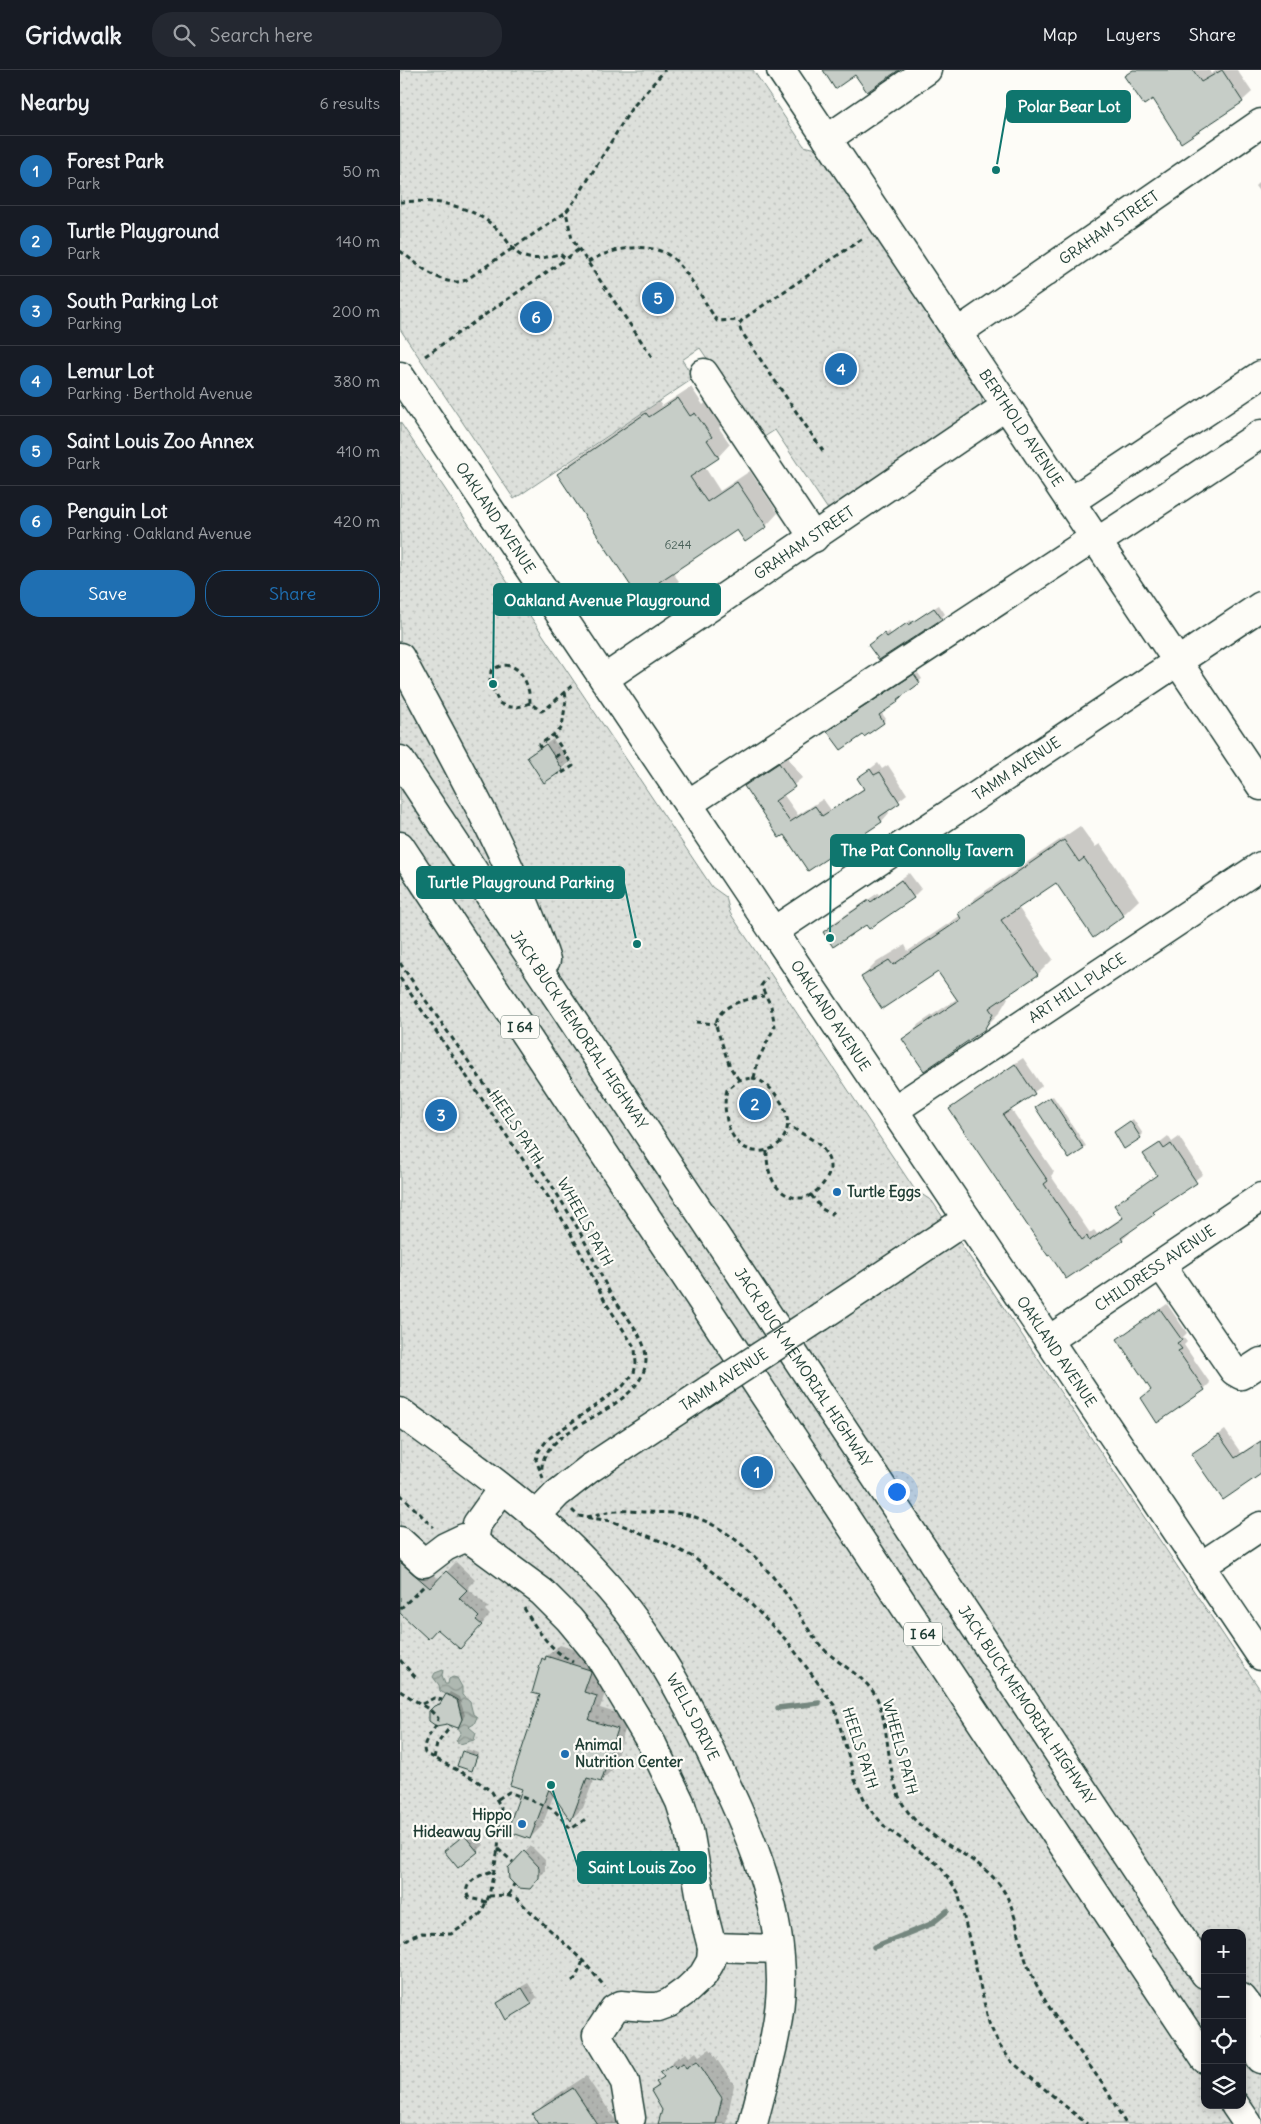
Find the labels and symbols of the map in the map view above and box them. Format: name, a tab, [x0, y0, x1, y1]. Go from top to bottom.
callout: Polar Bear Lot	[1007, 91, 1130, 122]
text: Polar Bear Lot	[1018, 96, 1121, 116]
street label: GRAHAM STREET	[1055, 186, 1163, 269]
pin: 5	[642, 279, 674, 317]
pin: 6	[520, 298, 552, 336]
pin: 4	[825, 350, 857, 388]
street label: BERTHOLD AVENUE	[975, 365, 1068, 490]
street label: OAKLAND AVENUE	[452, 458, 540, 577]
street label: GRAHAM STREET	[750, 502, 858, 583]
house number: 6244	[664, 537, 692, 552]
callout: Oakland Avenue Playground	[494, 584, 720, 615]
text: Oakland Avenue Playground	[504, 590, 711, 611]
street label: TAMM AVENUE	[969, 732, 1064, 805]
callout: The Pat Connolly Tavern	[831, 835, 1024, 866]
text: The Pat Connolly Tavern	[840, 840, 1014, 861]
callout: Turtle Playground Parking	[417, 867, 624, 898]
text: Turtle Playground Parking	[428, 872, 614, 893]
street label: JACK BUCK MEMORIAL HIGHWAY	[507, 927, 653, 1133]
street label: ART HILL PLACE	[1025, 949, 1129, 1027]
street label: OAKLAND AVENUE	[787, 956, 875, 1075]
road number: I 64	[501, 1016, 539, 1039]
pin: 2	[739, 1085, 771, 1123]
street label: HEELS PATH	[485, 1086, 548, 1167]
pin: 3	[425, 1096, 457, 1134]
street label: WHEELS PATH	[553, 1174, 618, 1269]
place label: Turtle Eggs	[847, 1182, 921, 1202]
marker: Turtle Eggs	[831, 1186, 843, 1198]
street label: CHILDRESS AVENUE	[1091, 1221, 1219, 1315]
street label: JACK BUCK MEMORIAL HIGHWAY	[731, 1264, 876, 1471]
street label: OAKLAND AVENUE	[1013, 1292, 1101, 1411]
street label: TAMM AVENUE	[676, 1344, 772, 1415]
pin: 1	[741, 1453, 773, 1491]
your location	[884, 1479, 910, 1505]
street label: JACK BUCK MEMORIAL HIGHWAY	[954, 1602, 1100, 1808]
road number: I 64	[904, 1622, 942, 1646]
street label: WELLS DRIVE	[662, 1670, 724, 1764]
street label: WHEELS PATH	[879, 1697, 922, 1797]
street label: HEELS PATH	[838, 1705, 883, 1791]
place label: Animal Nutrition Center	[575, 1735, 684, 1771]
marker: Animal Nutrition Center	[559, 1748, 571, 1760]
place label: Hippo Hideaway Grill	[413, 1805, 513, 1842]
marker: Hippo Hideaway Grill	[516, 1818, 528, 1830]
callout: Saint Louis Zoo	[578, 1852, 706, 1883]
text: Saint Louis Zoo	[588, 1857, 696, 1877]

